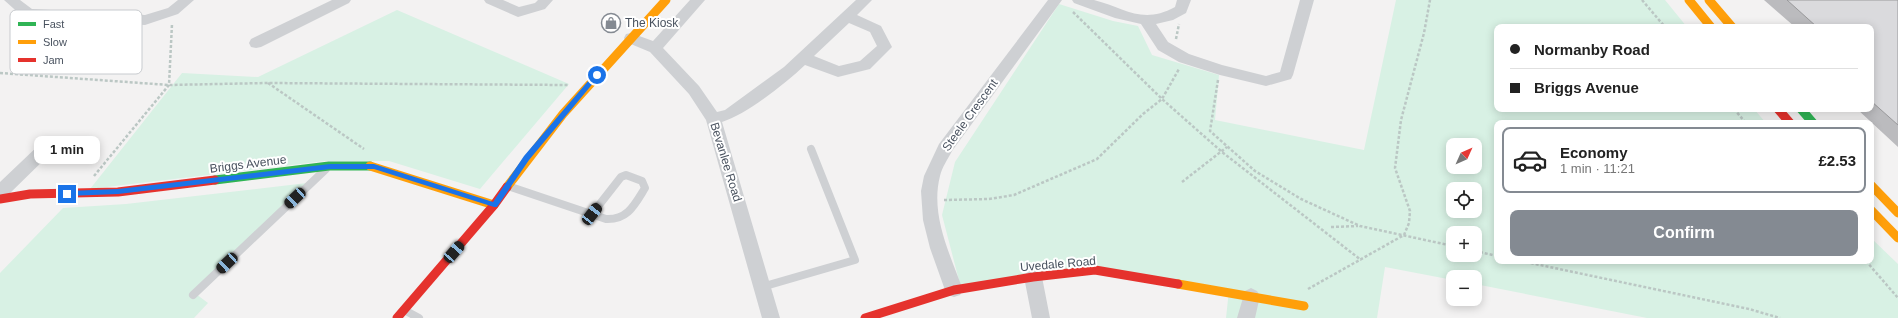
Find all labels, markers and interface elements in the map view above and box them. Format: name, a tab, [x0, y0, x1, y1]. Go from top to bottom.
legend	[10, 10, 142, 74]
shop icon: The Kiosk	[600, 12, 622, 34]
place label: The Kiosk	[625, 16, 679, 30]
text: Fast	[43, 18, 64, 30]
text: Slow	[43, 36, 67, 48]
text: Normanby Road	[1534, 41, 1650, 58]
text: Jam	[43, 54, 64, 66]
route start	[588, 66, 606, 84]
street label: Steele Crescent	[939, 76, 1001, 154]
text: Briggs Avenue	[1534, 79, 1639, 96]
street label: Bevanlee Road	[707, 121, 745, 203]
callout: 1 min	[34, 136, 100, 164]
north arrow	[1446, 138, 1482, 174]
map controls	[1446, 138, 1482, 306]
text: 1 min	[50, 142, 84, 157]
icon: car	[1512, 142, 1548, 178]
text: Economy	[1560, 144, 1628, 161]
street label: Briggs Avenue	[209, 152, 287, 176]
text: £2.53	[1818, 152, 1856, 169]
text: 1 min · 11:21	[1560, 161, 1635, 176]
button: locate	[1446, 182, 1482, 218]
route end	[58, 185, 76, 203]
car	[282, 185, 308, 211]
car	[580, 201, 604, 227]
button: Confirm	[1510, 210, 1858, 256]
button: +	[1446, 226, 1482, 262]
car	[442, 239, 466, 265]
car	[214, 250, 240, 276]
street label: Uvedale Road	[1020, 254, 1096, 274]
button: −	[1446, 270, 1482, 306]

